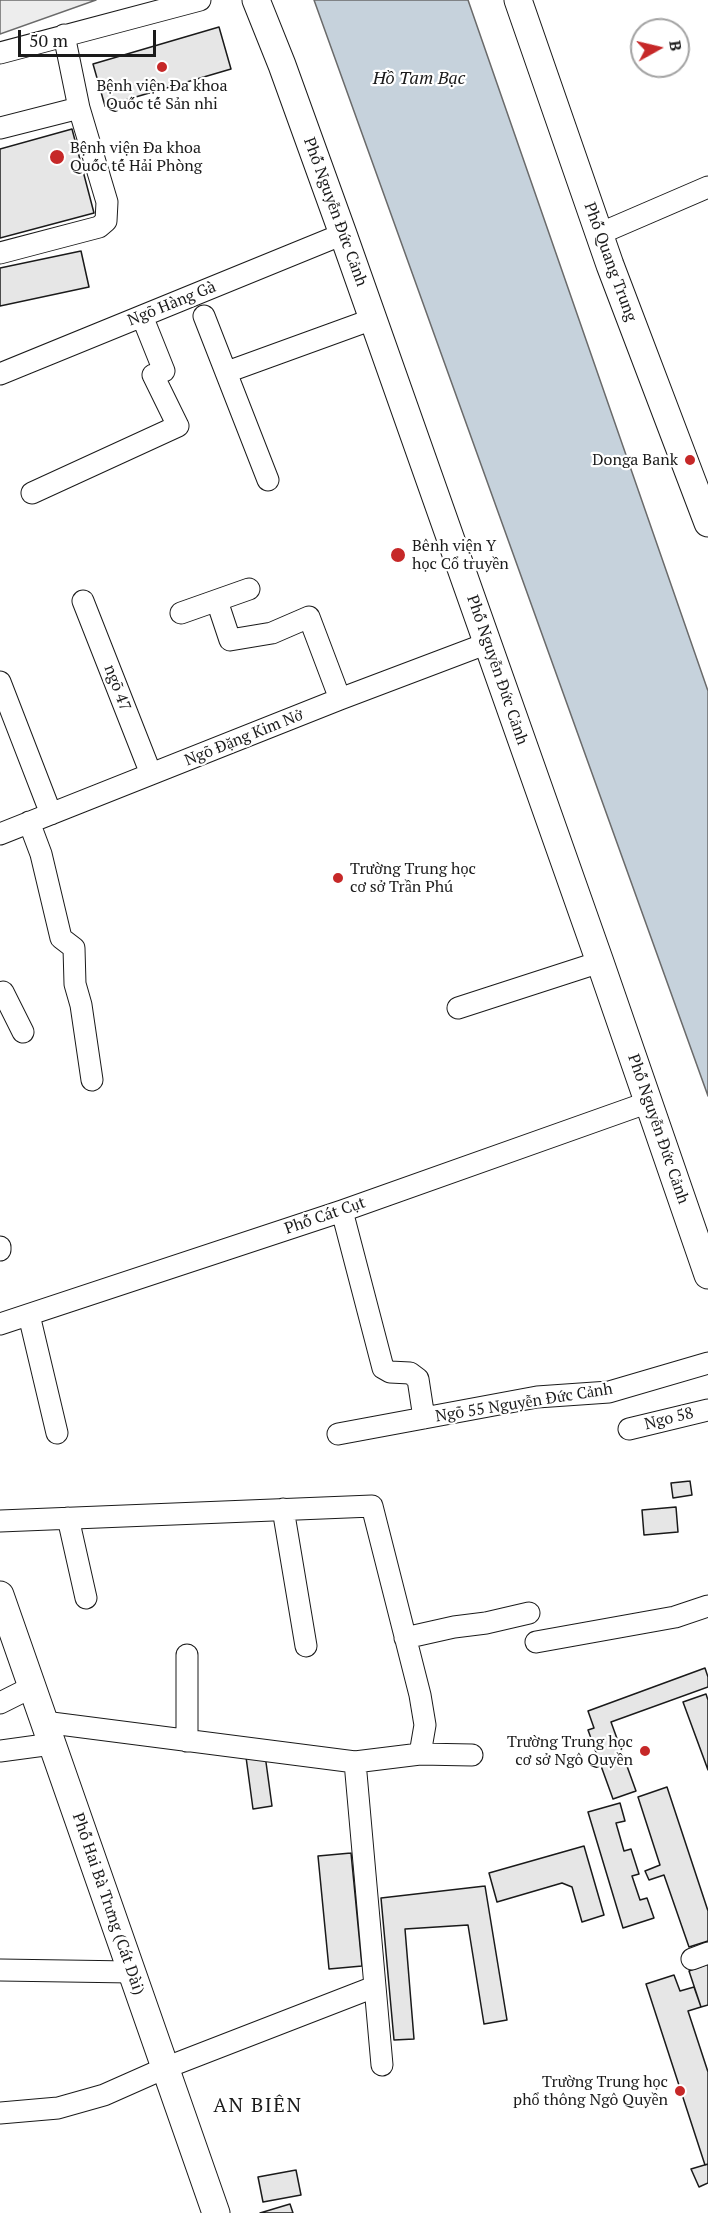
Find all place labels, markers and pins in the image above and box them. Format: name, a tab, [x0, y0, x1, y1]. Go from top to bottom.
marker: Bệnh viện Đa khoa Quốc tế Sản nhi	[155, 60, 169, 74]
place label: Bệnh viện Đa khoa Quốc tế Sản nhi	[95, 76, 229, 114]
place label: Bệnh viện Đa khoa Quốc tế Hải Phòng	[70, 138, 205, 176]
marker: Bệnh viện Đa khoa Quốc tế Hải Phòng	[48, 148, 66, 166]
place label: Donga Bank	[592, 450, 678, 470]
marker: Donga Bank	[683, 453, 697, 467]
place label: Bênh viện Y học Cổ truyền	[412, 536, 514, 574]
marker: Bênh viện Y học Cổ truyền	[389, 546, 407, 564]
place label: Trường Trung học cơ sở Trần Phú	[350, 859, 480, 897]
marker: Trường Trung học cơ sở Trần Phú	[331, 871, 345, 885]
place label: Trường Trung học cơ sở Ngô Quyền	[503, 1732, 633, 1770]
marker: Trường Trung học cơ sở Ngô Quyền	[638, 1744, 652, 1758]
place label: Trường Trung học phổ thông Ngô Quyền	[510, 2072, 668, 2110]
marker: Trường Trung học phổ thông Ngô Quyền	[673, 2084, 687, 2098]

